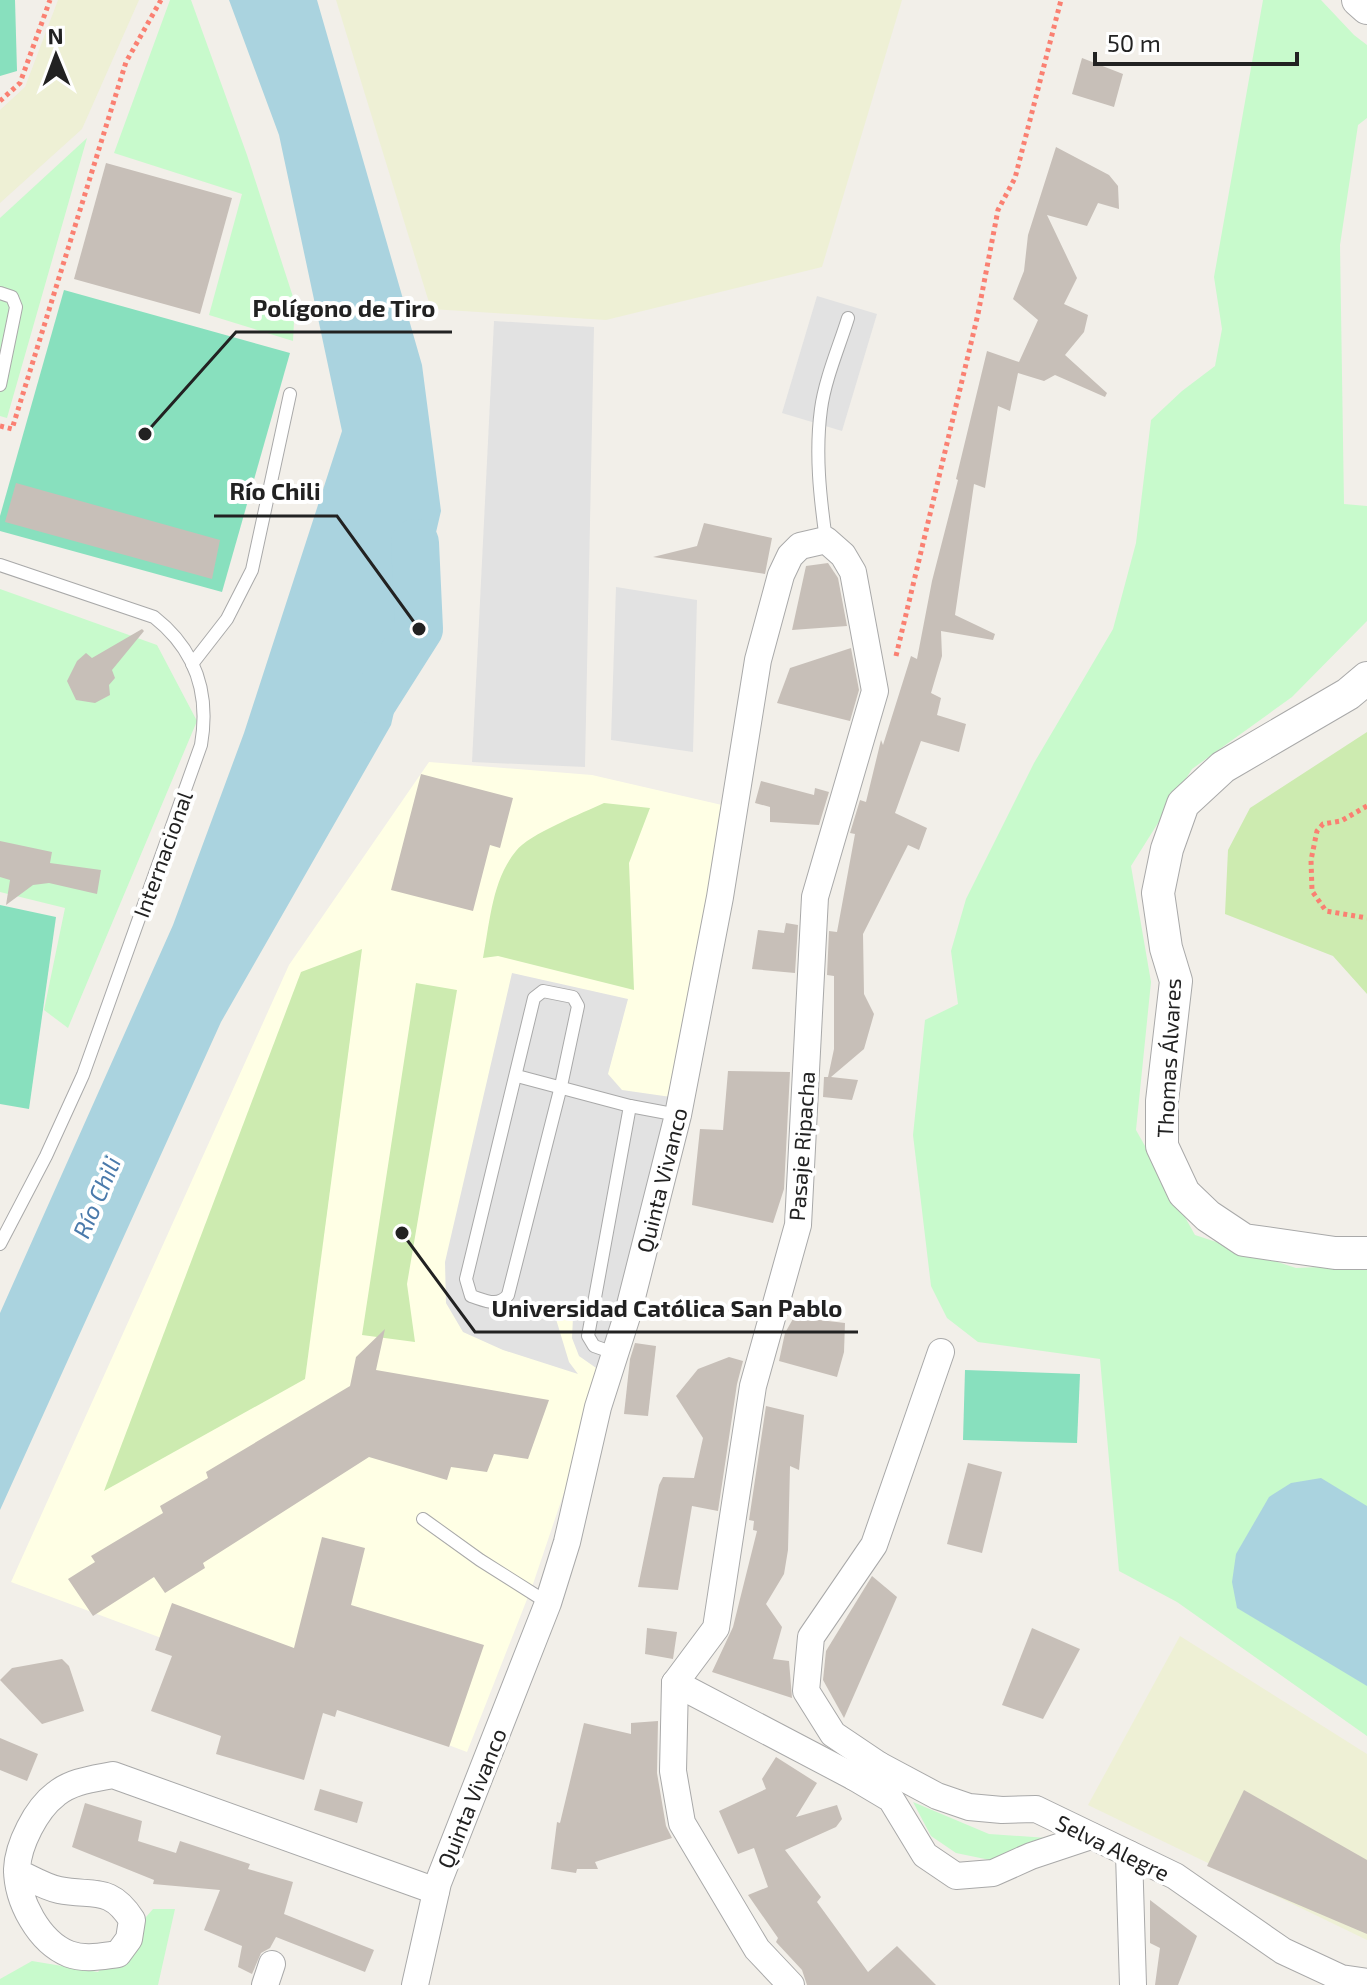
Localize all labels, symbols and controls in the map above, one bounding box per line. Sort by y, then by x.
north arrow [16,16,96,96]
scale bar [1095,16,1297,66]
text: N [47,22,64,48]
text: 50 m [1107,28,1161,57]
callout: Polígono de Tiro [236,284,452,332]
text: Polígono de Tiro [253,293,435,322]
callout: Río Chili [214,468,337,516]
text: Río Chili [229,476,321,505]
street label: Internacional [127,787,197,921]
street label: Thomas Álvares [1151,977,1185,1139]
street label: Pasaje Ripacha [783,1070,820,1222]
street label: Quinta Vivanco [630,1105,693,1256]
water label: Río Chili [66,1152,126,1242]
callout: Universidad Católica San Pablo [475,1284,858,1332]
text: Universidad Católica San Pablo [492,1293,842,1322]
street label: Quinta Vivanco [431,1724,512,1872]
street label: Selva Alegre [1052,1808,1174,1886]

